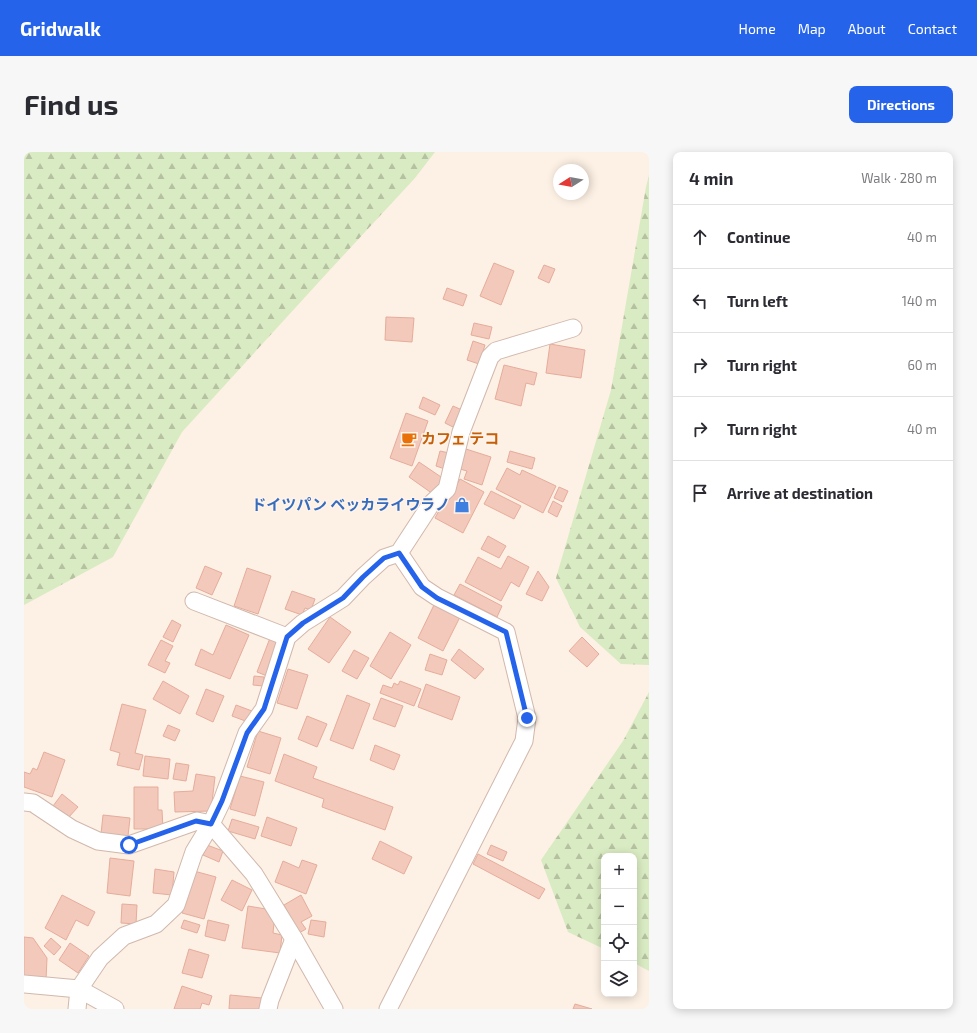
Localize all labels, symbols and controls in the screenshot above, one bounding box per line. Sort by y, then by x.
text: Gridwalk [20,17,101,40]
text: Home [739,20,776,37]
text: Map [798,20,826,37]
text: About [848,20,886,37]
text: Contact [908,20,957,37]
button: Directions [849,86,953,123]
text: Find us [24,87,118,121]
north arrow [553,164,589,200]
text: 4 min [689,168,733,188]
text: Walk · 280 m [861,170,937,186]
icon: ahead [689,226,711,248]
text: Continue [727,228,790,246]
text: 40 m [907,229,937,245]
icon: left [689,290,711,312]
text: Turn left [727,292,788,310]
text: 140 m [902,293,937,309]
icon: right [689,354,711,376]
text: Turn right [727,356,797,374]
text: 60 m [907,357,937,373]
icon: right [689,418,711,440]
text: Turn right [727,420,797,438]
text: 40 m [907,421,937,437]
place label: カフェ テコ [421,429,499,447]
cafe icon: カフェ テコ [400,430,418,448]
icon: arrive [689,482,711,504]
text: Arrive at destination [727,484,873,502]
place label: ドイツパン ベッカライウラノ [251,495,450,513]
shop icon: ドイツパン ベッカライウラノ [453,496,471,514]
route end [518,709,536,727]
route start [120,836,138,854]
map controls [601,853,637,997]
button: + [601,853,637,889]
button: − [601,889,637,925]
button: locate [601,925,637,961]
button: layers [601,961,637,997]

